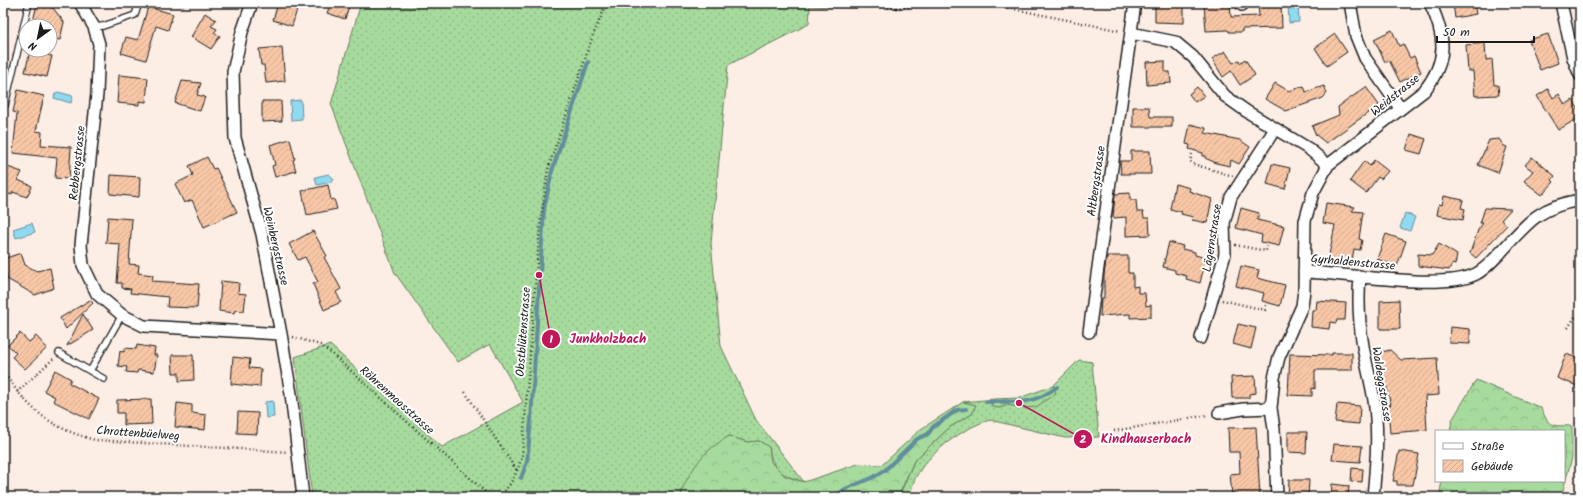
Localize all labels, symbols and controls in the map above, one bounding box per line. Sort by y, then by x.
north arrow [18,18,58,58]
scale bar [1437,18,1534,44]
text: 50 m [1443,23,1470,42]
text: N [25,36,41,55]
street label: Weidstrasse [1367,69,1425,121]
street label: Rebbergstrasse [64,124,91,201]
street label: Altbergstrasse [1082,144,1111,218]
street label: Lägernstrasse [1198,202,1227,273]
street label: Weinbergstrasse [257,205,294,288]
street label: Gyrhaldenstrasse [1310,249,1397,276]
street label: Obstblütenstrasse [511,286,536,378]
callout: Junkholzbach [541,326,654,351]
text: Junkholzbach [570,329,646,350]
text: 1 [549,330,553,349]
street label: Waldeggstrasse [1366,345,1397,424]
street label: Röhrenmoosstrasse [355,361,439,440]
street label: Chrottenbüelweg [96,421,181,446]
callout: Kindhauserbach [1073,426,1199,451]
text: Kindhauserbach [1101,429,1191,450]
text: 2 [1080,430,1087,449]
legend [1435,430,1565,482]
text: Straße [1471,437,1505,456]
text: Gebäude [1471,457,1513,476]

